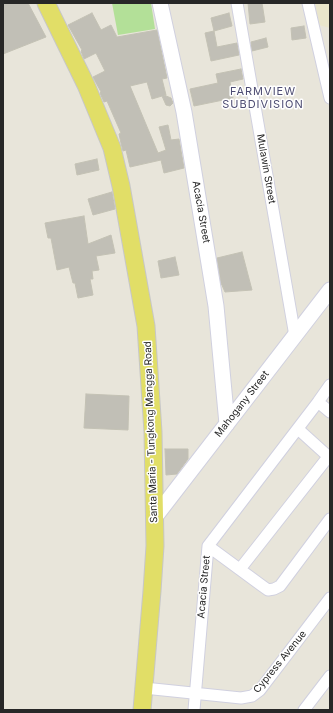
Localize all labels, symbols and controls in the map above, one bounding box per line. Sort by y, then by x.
district label: FARMVIEW SUBDIVISION [222,85,304,111]
street label: Mulawin Street [254,133,278,205]
street label: Acacia Street [190,180,212,244]
street label: Santa Maria - Tungkong Mangga Road [142,341,160,523]
street label: Mahogany Street [212,369,272,439]
street label: Acacia Street [195,555,213,619]
street label: Cypress Avenue [251,628,309,696]

